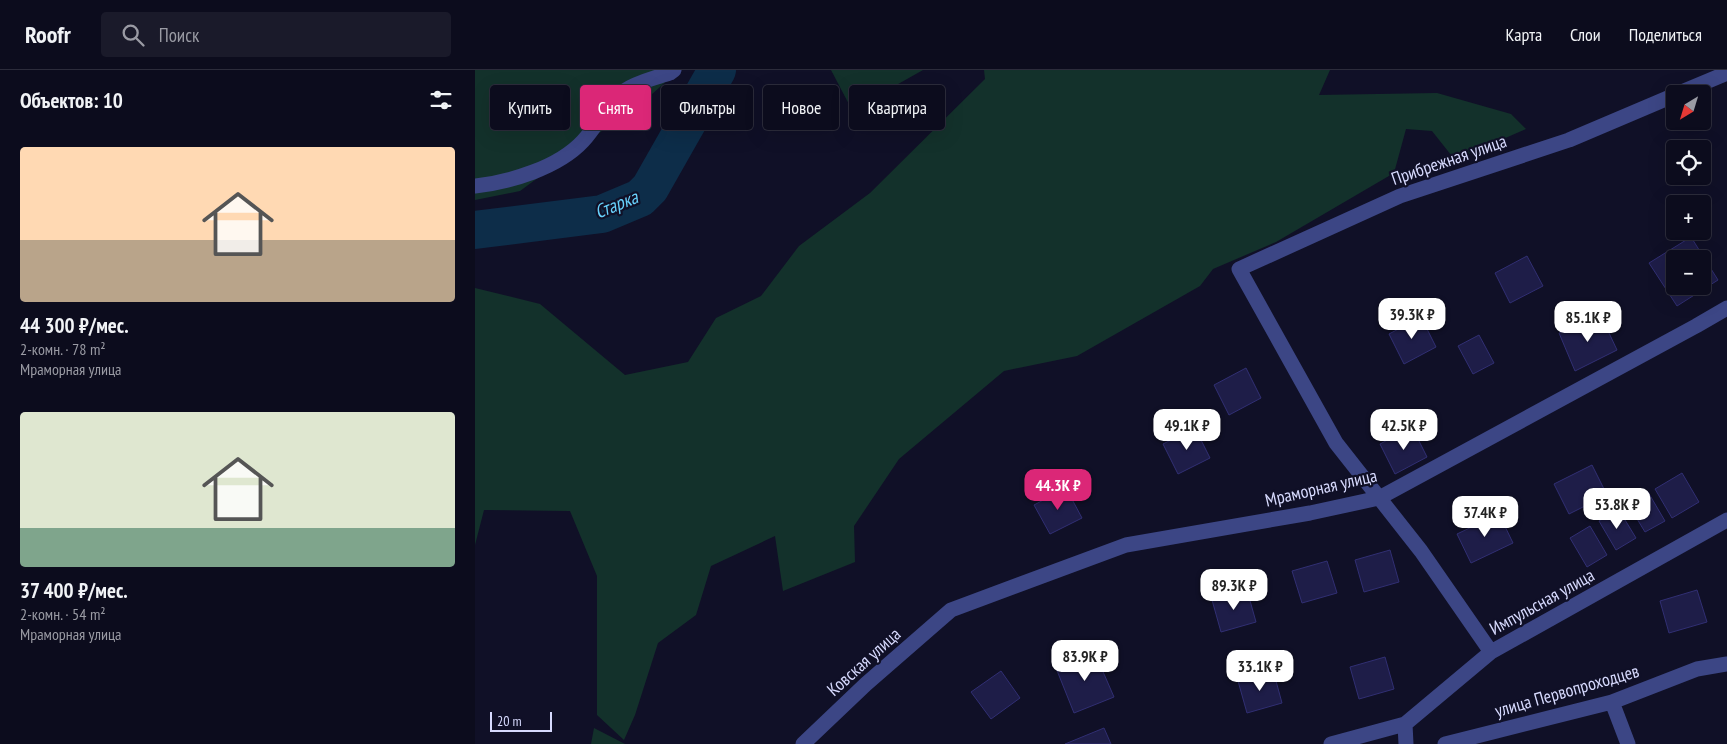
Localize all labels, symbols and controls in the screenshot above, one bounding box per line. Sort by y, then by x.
search box [101,12,451,57]
text: Roofr [25,19,71,50]
icon: search [119,21,147,49]
text: Поиск [159,23,199,47]
text: Карта [1505,23,1542,46]
text: Слои [1570,23,1601,46]
text: Поделиться [1629,23,1702,46]
chip: Купить [490,85,570,130]
chip: Снять [580,85,651,130]
chip: Фильтры [661,85,753,130]
chip: Новое [763,85,839,130]
chip: Квартира [849,85,945,130]
north arrow [1666,85,1711,130]
map controls [1666,85,1711,295]
icon: filters [427,86,455,114]
text: Объектов: 10 [20,87,123,114]
street label: Прибрежная улица [1388,129,1510,190]
button: locate [1666,140,1711,185]
icon: home [193,179,283,269]
water label: Старка [591,184,642,223]
button: + [1666,195,1711,240]
button: − [1666,250,1711,295]
pin: 39.3K ₽ [1366,298,1458,340]
pin: 85.1K ₽ [1542,300,1634,343]
text: 39.3K ₽ [1389,304,1435,324]
text: 85.1K ₽ [1565,307,1611,327]
text: 44 300 ₽/мес. [20,312,129,339]
text: 2-комн. · 78 m² [20,339,106,359]
text: Мраморная улица [20,359,121,379]
pin: 49.1K ₽ [1141,408,1233,451]
pin: 42.5K ₽ [1358,408,1450,451]
text: 49.1K ₽ [1164,415,1210,435]
text: 42.5K ₽ [1381,415,1427,435]
icon: home [193,444,283,534]
street label: Мраморная улица [1263,463,1379,512]
pin: 44.3K ₽ [1012,468,1104,511]
text: 44.3K ₽ [1035,475,1081,495]
pin: 53.8K ₽ [1571,488,1663,530]
text: 53.8K ₽ [1594,494,1640,514]
pin: 37.4K ₽ [1439,496,1531,538]
text: 37.4K ₽ [1463,502,1507,522]
street label: Импульсная улица [1485,563,1598,640]
pin: 89.3K ₽ [1188,568,1280,611]
text: 89.3K ₽ [1211,575,1257,595]
text: 37 400 ₽/мес. [20,577,128,604]
text: 2-комн. · 54 m² [20,604,106,624]
street label: Ковская улица [822,623,905,701]
text: Мраморная улица [20,624,121,644]
pin: 83.9K ₽ [1039,640,1131,682]
text: 83.9K ₽ [1062,646,1108,666]
pin: 33.1K ₽ [1214,650,1306,692]
text: 33.1K ₽ [1237,656,1283,676]
street label: улица Первопроходцев [1492,659,1642,722]
scale bar [490,709,553,732]
text: 20 m [497,712,522,730]

